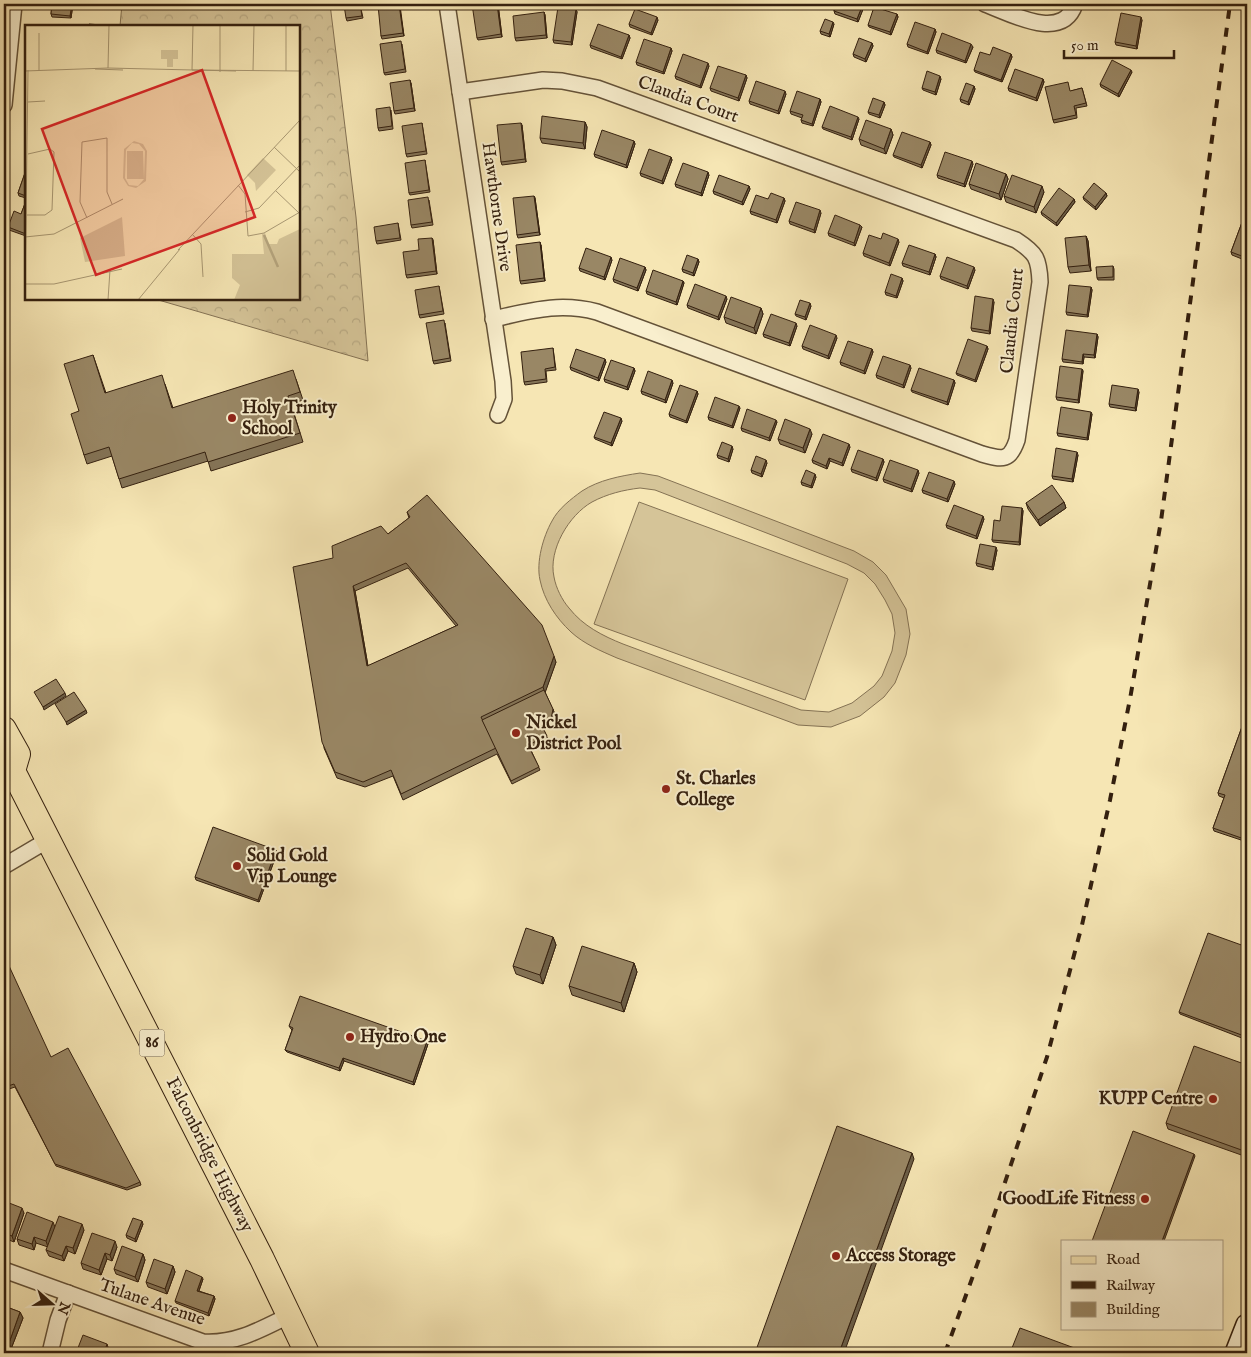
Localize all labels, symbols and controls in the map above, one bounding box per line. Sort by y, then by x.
inset map [25,25,300,300]
scale bar [1064,28,1174,60]
text: 50 m [1071,36,1099,55]
street label: Claudia Court [634,71,742,129]
street label: Hawthorne Drive [476,141,516,273]
street label: Claudia Court [996,267,1030,375]
place label: Holy Trinity School [242,397,338,441]
marker: Holy Trinity School [226,412,238,424]
place label: Nickel District Pool [525,712,622,756]
marker: Nickel District Pool [510,727,522,739]
place label: St. Charles College [676,768,756,812]
marker: St. Charles College [660,783,672,795]
place label: Solid Gold Vip Lounge [246,845,338,889]
marker: Solid Gold Vip Lounge [231,860,243,872]
place label: Hydro One [360,1026,447,1049]
road number: 86 [140,1030,164,1056]
marker: Hydro One [344,1031,356,1043]
street label: Falconbridge Highway [160,1074,258,1236]
place label: KUPP Centre [1099,1088,1204,1111]
marker: KUPP Centre [1207,1093,1219,1105]
place label: GoodLife Fitness [1003,1188,1136,1211]
marker: GoodLife Fitness [1139,1193,1151,1205]
legend [1061,1240,1224,1330]
place label: Access Storage [845,1245,957,1268]
marker: Access Storage [830,1250,842,1262]
text: Road [1106,1250,1141,1269]
street label: Tulane Avenue [96,1274,208,1332]
text: Railway [1106,1276,1156,1295]
north arrow [28,1280,78,1330]
text: N [53,1298,74,1317]
text: Building [1106,1300,1161,1319]

